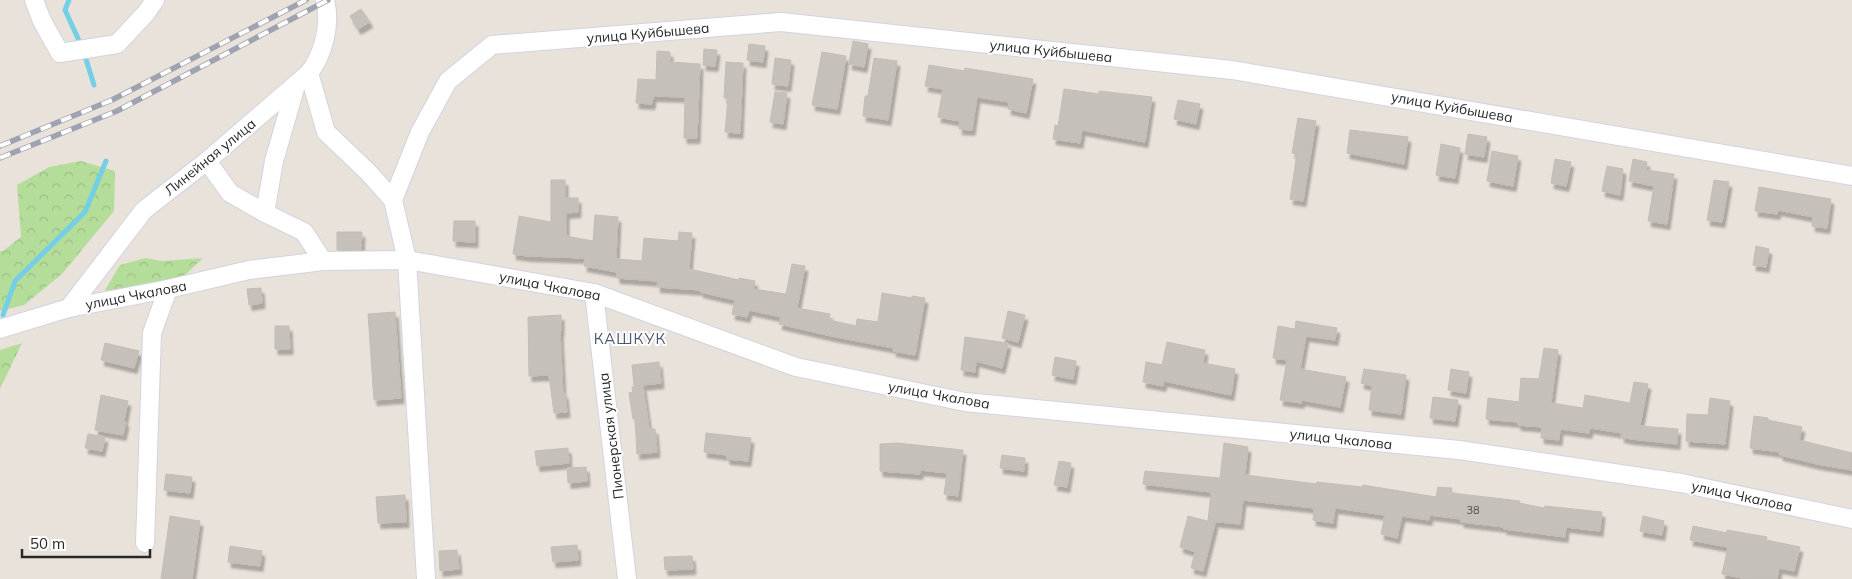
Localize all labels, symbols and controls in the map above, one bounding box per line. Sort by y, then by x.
street label: улица Куйбышева [586,19,710,47]
street label: улица Куйбышева [989,36,1113,66]
street label: улица Куйбышева [1390,87,1514,127]
street label: Линейная улица [161,115,259,199]
street label: улица Чкалова [498,267,602,305]
street label: улица Чкалова [84,276,188,314]
district label: КАШКУК [594,329,666,348]
street label: Пионерская улица [594,372,628,500]
street label: улица Чкалова [887,377,991,413]
street label: улица Чкалова [1289,425,1393,453]
street label: улица Чкалова [1690,476,1794,516]
house number: 38 [1466,503,1480,517]
scale bar [22,526,150,558]
text: 50 m [30,534,65,553]

